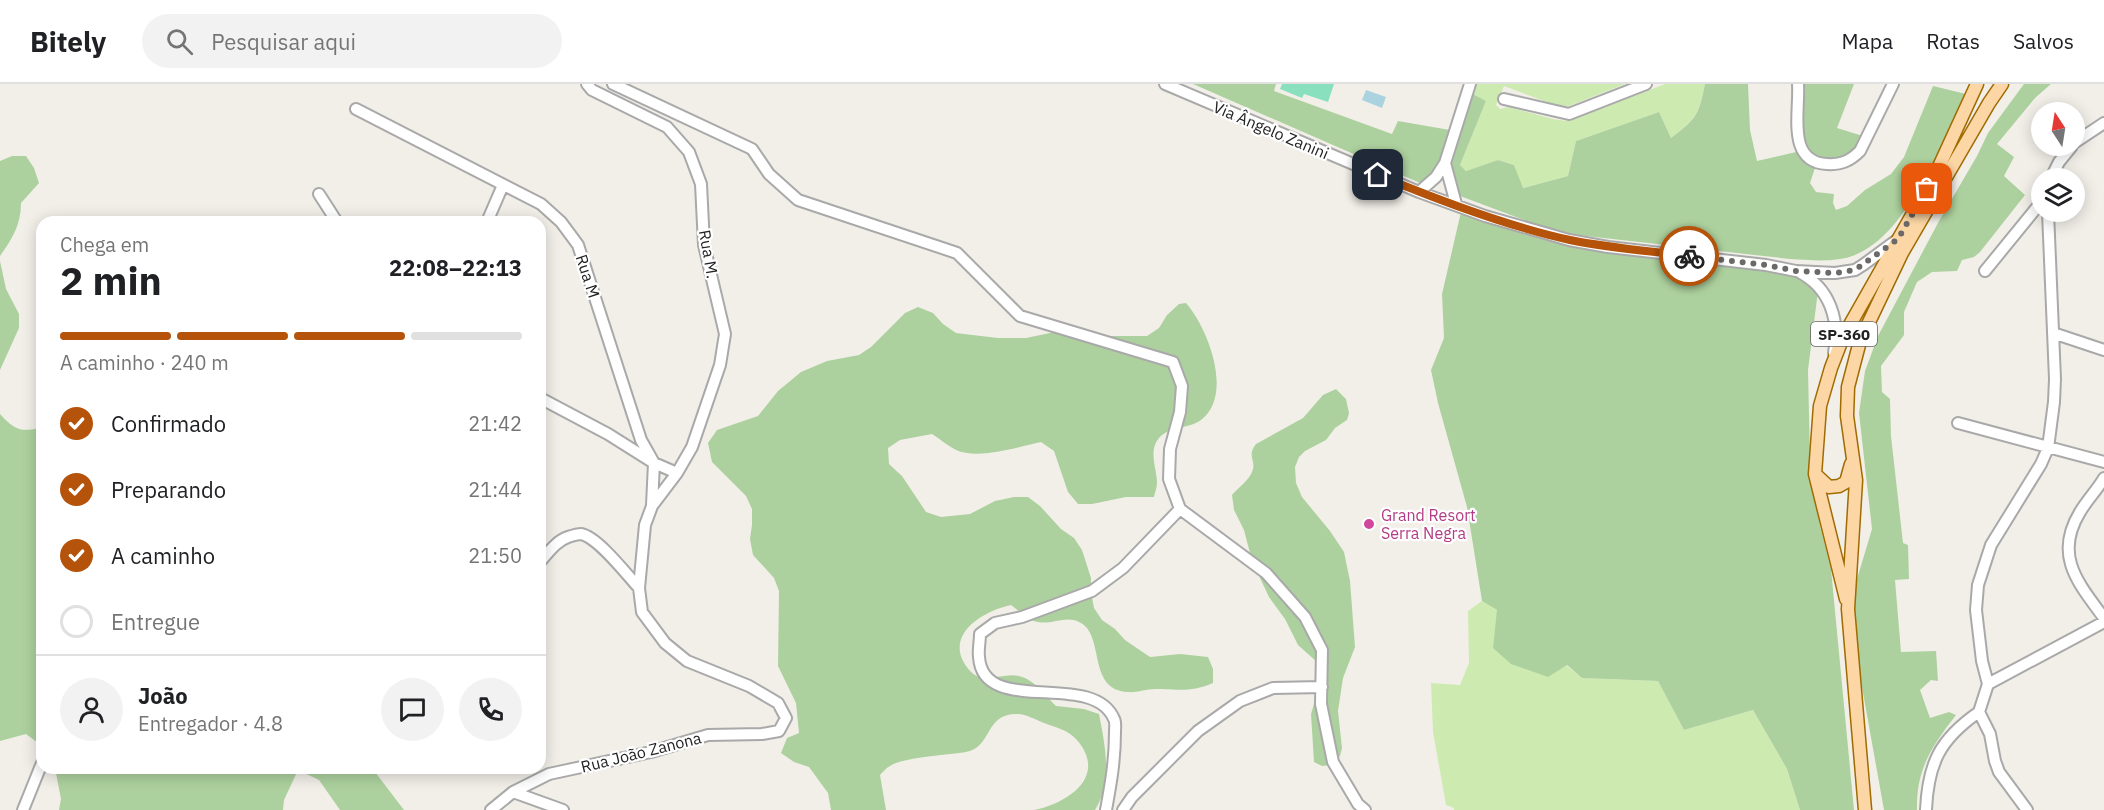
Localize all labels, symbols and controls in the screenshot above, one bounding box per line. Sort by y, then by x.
search box [142,14,562,68]
text: Bitely [30,23,106,60]
icon: search [163,25,196,58]
text: Pesquisar aqui [211,27,356,56]
text: Mapa [1842,27,1893,55]
text: Rotas [1926,27,1980,55]
text: Salvos [2013,27,2074,55]
street label: Via Ângelo Zanini [1210,97,1332,163]
north arrow [2031,102,2085,156]
map controls [2031,102,2085,222]
pin [1352,149,1403,200]
icon: home [1361,158,1394,191]
pin [1901,163,1952,214]
button: layers [2031,168,2085,222]
icon: bag [1910,172,1943,205]
courier [1659,226,1719,286]
street label: Rua M. [695,228,723,280]
text: Chega em [60,231,149,258]
icon: bike [1673,240,1706,273]
street label: Rua M [572,252,604,300]
text: 22:08–22:13 [389,253,522,282]
text: 2 min [60,255,162,306]
road number: SP-360 [1811,322,1877,346]
text: A caminho · 240 m [60,349,229,376]
icon: check [60,407,93,440]
text: Confirmado [111,409,226,438]
text: 21:42 [468,410,522,437]
icon: check [60,473,93,506]
text: Preparando [111,475,226,504]
text: 21:44 [468,476,522,503]
place label: Grand Resort Serra Negra [1381,505,1476,543]
marker: Grand Resort Serra Negra [1362,517,1376,531]
icon: check [60,539,93,572]
text: A caminho [111,541,215,570]
text: 21:50 [468,542,522,569]
text: Entregue [111,607,200,636]
button: person [60,678,123,741]
button: chat [381,678,444,741]
button: phone [459,678,522,741]
text: João [138,681,188,710]
text: Entregador · 4.8 [138,710,283,737]
street label: Rua João Zanona [579,727,704,777]

